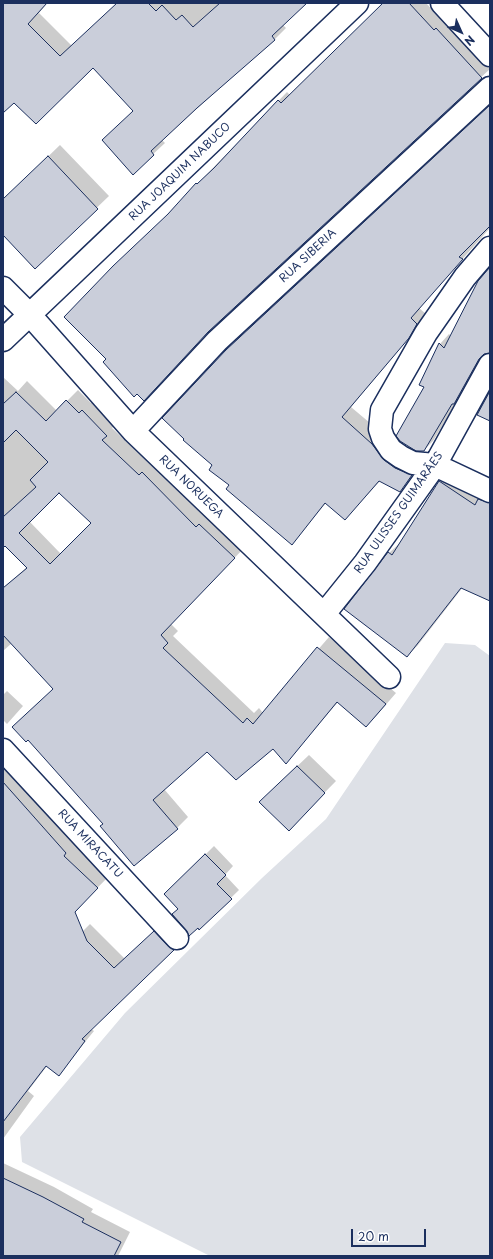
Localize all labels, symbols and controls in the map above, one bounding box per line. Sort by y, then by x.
north arrow [441,12,481,52]
text: N [461,32,479,50]
street label: RUA JOAQUIM NABUCO [127,120,233,224]
street label: RUA SIBERIA [277,226,339,286]
street label: RUA ULISSES GUIMARÃES [352,450,446,576]
street label: RUA NORUEGA [156,453,226,521]
street label: RUA MIRACATU [55,807,125,881]
scale bar [353,1221,428,1247]
text: 20 m [358,1227,389,1245]

